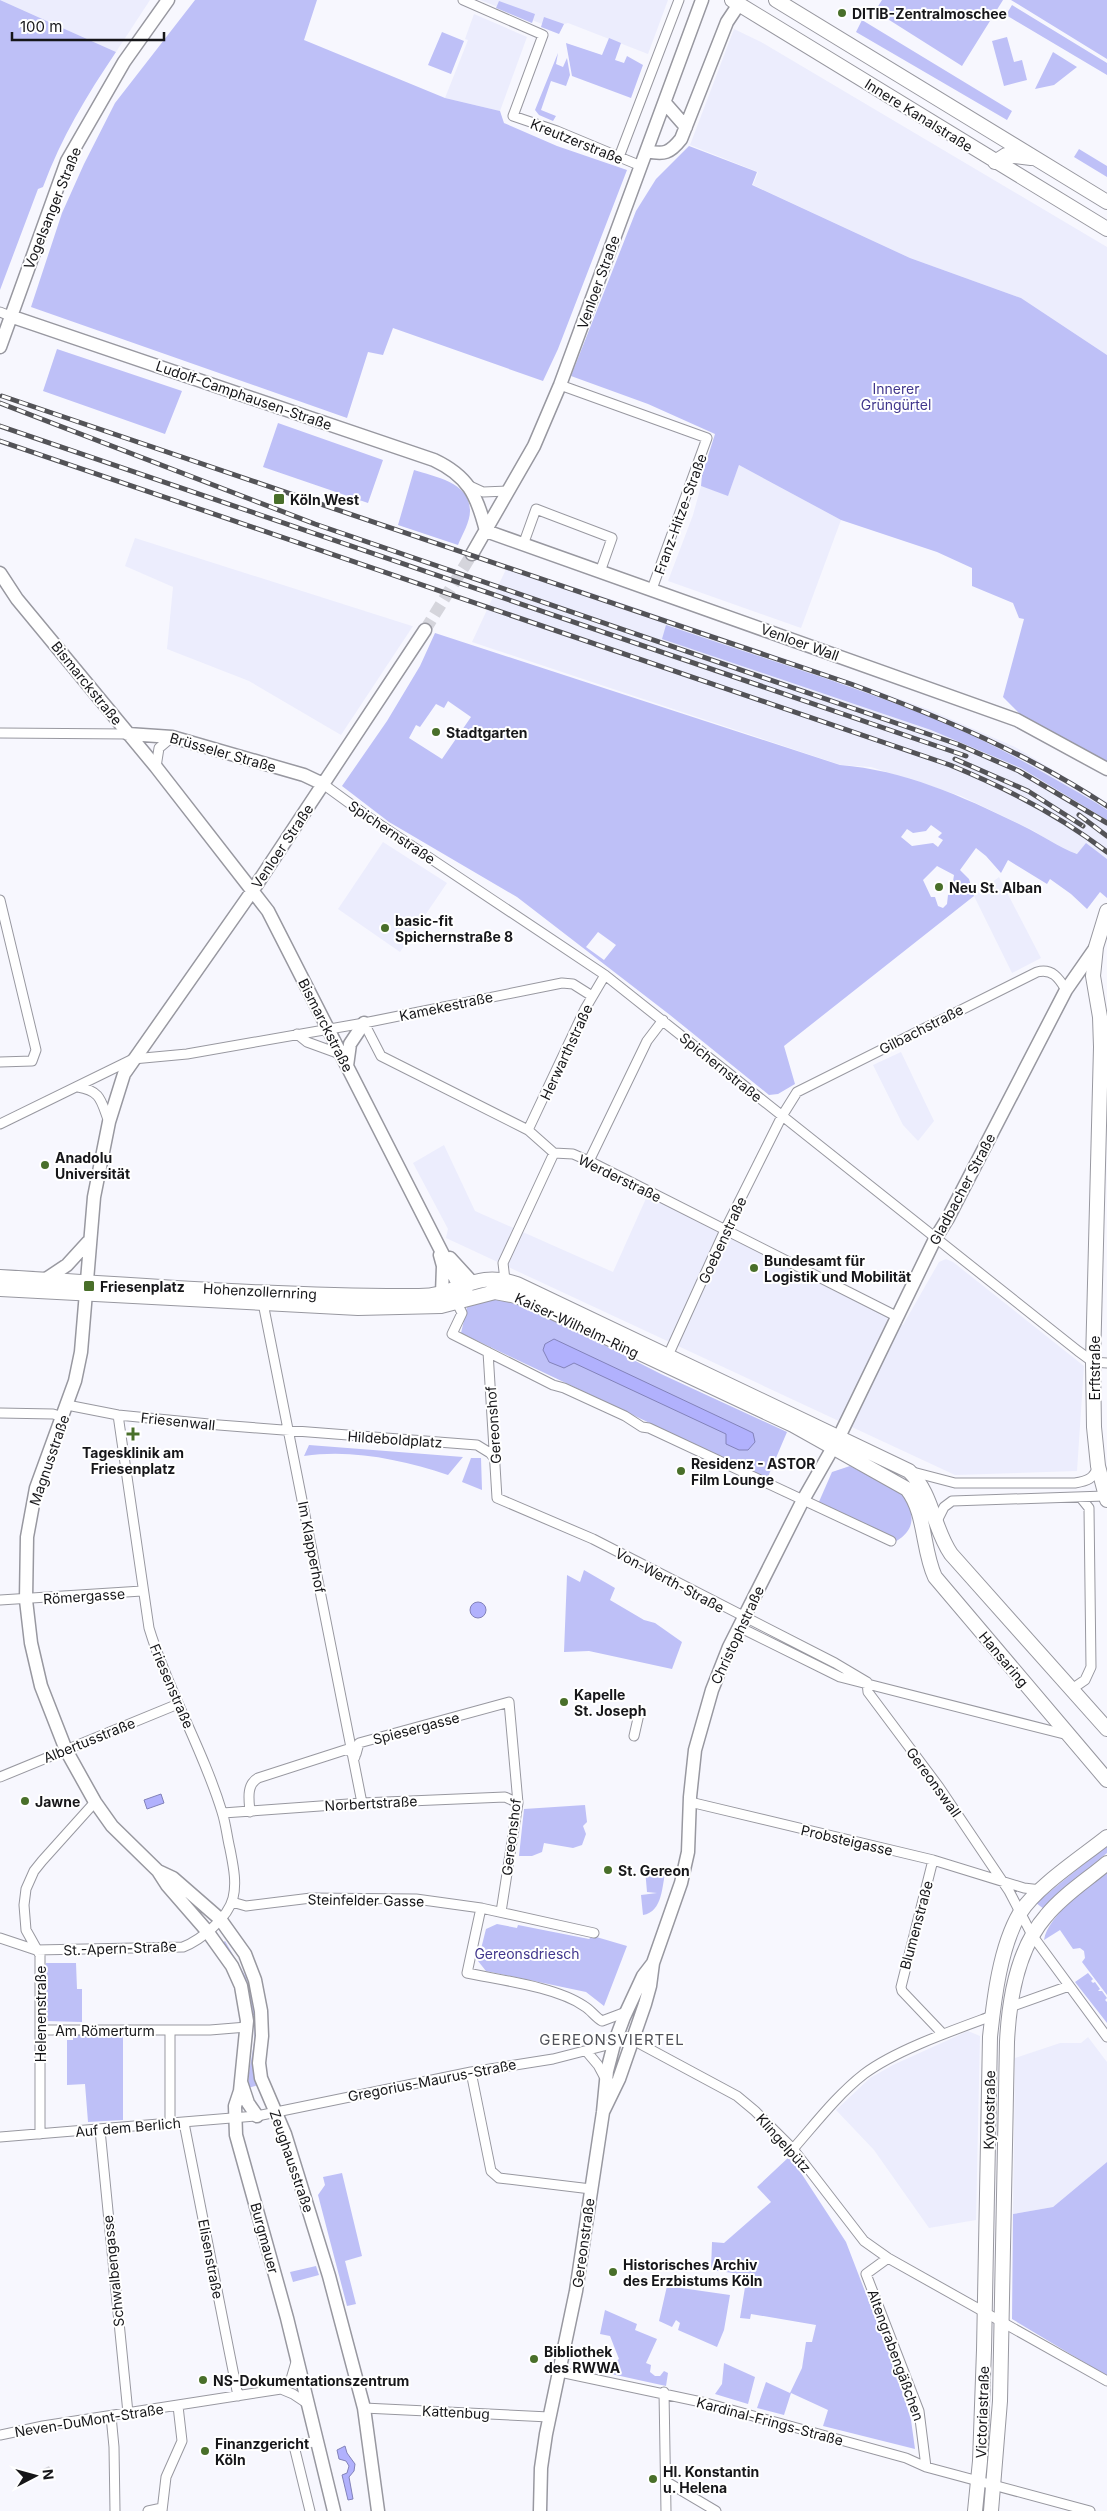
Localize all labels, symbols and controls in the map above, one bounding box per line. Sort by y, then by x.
place label: DITIB-Zentralmoschee [852,5,1007,22]
marker: DITIB-Zentralmoschee [836,7,848,19]
scale bar [12,10,165,42]
text: 100 m [20,17,62,36]
street label: Innere Kanalstraße [862,75,976,155]
street label: Kreutzerstraße [528,115,626,167]
street label: Vogelsanger Straße [20,144,84,272]
street label: Venloer Straße [573,233,623,331]
street label: Ludolf-Camphausen-Straße [154,357,334,433]
park label: Innerer Grüngürtel [861,380,931,413]
street label: Franz-Hitze-Straße [650,451,710,577]
place label: Köln West [290,491,359,508]
marker: Köln West [272,492,286,506]
street label: Venloer Wall [758,620,842,664]
street label: Bismarckstraße [48,638,126,728]
place label: Stadtgarten [446,724,528,741]
marker: Stadtgarten [430,726,442,738]
street label: Brüsseler Straße [168,729,278,775]
street label: Spichernstraße [345,797,439,867]
street label: Venloer Straße [248,801,316,891]
place label: Neu St. Alban [949,879,1042,896]
marker: Neu St. Alban [933,881,945,893]
place label: basic-fit Spichernstraße 8 [395,912,513,945]
marker: basic-fit Spichernstraße 8 [379,922,391,934]
street label: Bismarckstraße [295,975,357,1075]
street label: Kamekestraße [398,988,494,1024]
street label: Herwarthstraße [536,1001,596,1103]
street label: Gilbachstraße [876,1001,966,1057]
street label: Spichernstraße [676,1029,766,1105]
street label: Gladbacher Straße [925,1130,999,1248]
place label: Anadolu Universität [55,1149,130,1182]
street label: Werderstraße [576,1151,664,1205]
marker: Anadolu Universität [39,1159,51,1171]
street label: Goebenstraße [694,1194,750,1286]
place label: Bundesamt für Logistik und Mobilität [764,1252,911,1285]
marker: Bundesamt für Logistik und Mobilität [748,1262,760,1274]
place label: Friesenplatz [100,1278,185,1295]
marker: Friesenplatz [82,1279,96,1293]
street label: Hohenzollernring [203,1280,317,1302]
street label: Kaiser-Wilhelm-Ring [512,1289,642,1361]
street label: Erftstraße [1086,1336,1103,1400]
street label: Gereonshof [482,1386,504,1464]
street label: Friesenwall [140,1409,216,1433]
street label: Magnusstraße [26,1412,72,1508]
marker: Tagesklinik am Friesenplatz [126,1427,140,1441]
street label: Hildeboldplatz [347,1427,443,1451]
place label: Tagesklinik am Friesenplatz [82,1444,184,1477]
place label: Residenz - ASTOR Film Lounge [691,1455,815,1488]
marker: Residenz - ASTOR Film Lounge [675,1465,687,1477]
street label: Im Klapperhof [295,1500,329,1594]
street label: Von-Werth-Straße [613,1544,727,1616]
street label: Christophstraße [707,1583,767,1687]
street label: Römergasse [42,1585,126,1607]
street label: Hansaring [976,1628,1032,1690]
street label: Friesenstraße [146,1641,198,1731]
place label: Kapelle St. Joseph [574,1686,646,1719]
marker: Kapelle St. Joseph [558,1696,570,1708]
street label: Spiesergasse [371,1708,461,1748]
street label: Albertusstraße [41,1714,137,1766]
street label: Gereonswall [903,1744,965,1820]
street label: Norbertstraße [324,1792,418,1814]
place label: Jawne [35,1793,80,1810]
marker: Jawne [19,1795,31,1807]
street label: Gereonshof [498,1797,524,1877]
street label: Probsteigasse [799,1821,895,1859]
place label: St. Gereon [618,1862,690,1879]
marker: St. Gereon [602,1864,614,1876]
street label: Blumenstraße [896,1879,936,1971]
street label: Steinfelder Gasse [307,1890,425,1910]
street label: St.-Apern-Straße [63,1938,177,1958]
park label: Gereonsdriesch [474,1945,580,1962]
street label: Helenenstraße [32,1966,49,2062]
street label: Am Römerturm [55,2022,155,2039]
district label: GEREONSVIERTEL [539,2030,685,2049]
street label: Gregorius-Maurus-Straße [346,2055,518,2105]
street label: Kyotostraße [980,2070,998,2150]
street label: Zeughausstraße [266,2107,318,2215]
street label: Klingelpütz [753,2110,815,2176]
street label: Auf dem Berlich [75,2114,181,2140]
street label: Gereonstraße [568,2197,598,2289]
street label: Burgmauer [247,2201,283,2275]
street label: Schwalbengasse [99,2214,127,2328]
street label: Elisenstraße [195,2218,227,2300]
place label: Historisches Archiv des Erzbistums Köln [623,2256,762,2289]
marker: Historisches Archiv des Erzbistums Köln [607,2266,619,2278]
street label: Altengrabengäßchen [864,2287,928,2423]
place label: Bibliothek des RWWA [544,2343,621,2376]
marker: Bibliothek des RWWA [528,2353,540,2365]
street label: Victoriastraße [972,2365,992,2459]
place label: NS-Dokumentationszentrum [213,2372,409,2389]
marker: NS-Dokumentationszentrum [197,2374,209,2386]
street label: Kardinal-Frings-Straße [695,2393,845,2449]
street label: Neven-DuMont-Straße [13,2400,165,2440]
street label: Kattenbug [422,2402,490,2422]
place label: Finanzgericht Köln [215,2435,309,2468]
marker: Finanzgericht Köln [199,2445,211,2457]
north arrow [10,2451,60,2501]
place label: Hl. Konstantin u. Helena [663,2463,759,2496]
text: N [39,2468,57,2481]
marker: Hl. Konstantin u. Helena [647,2473,659,2485]

